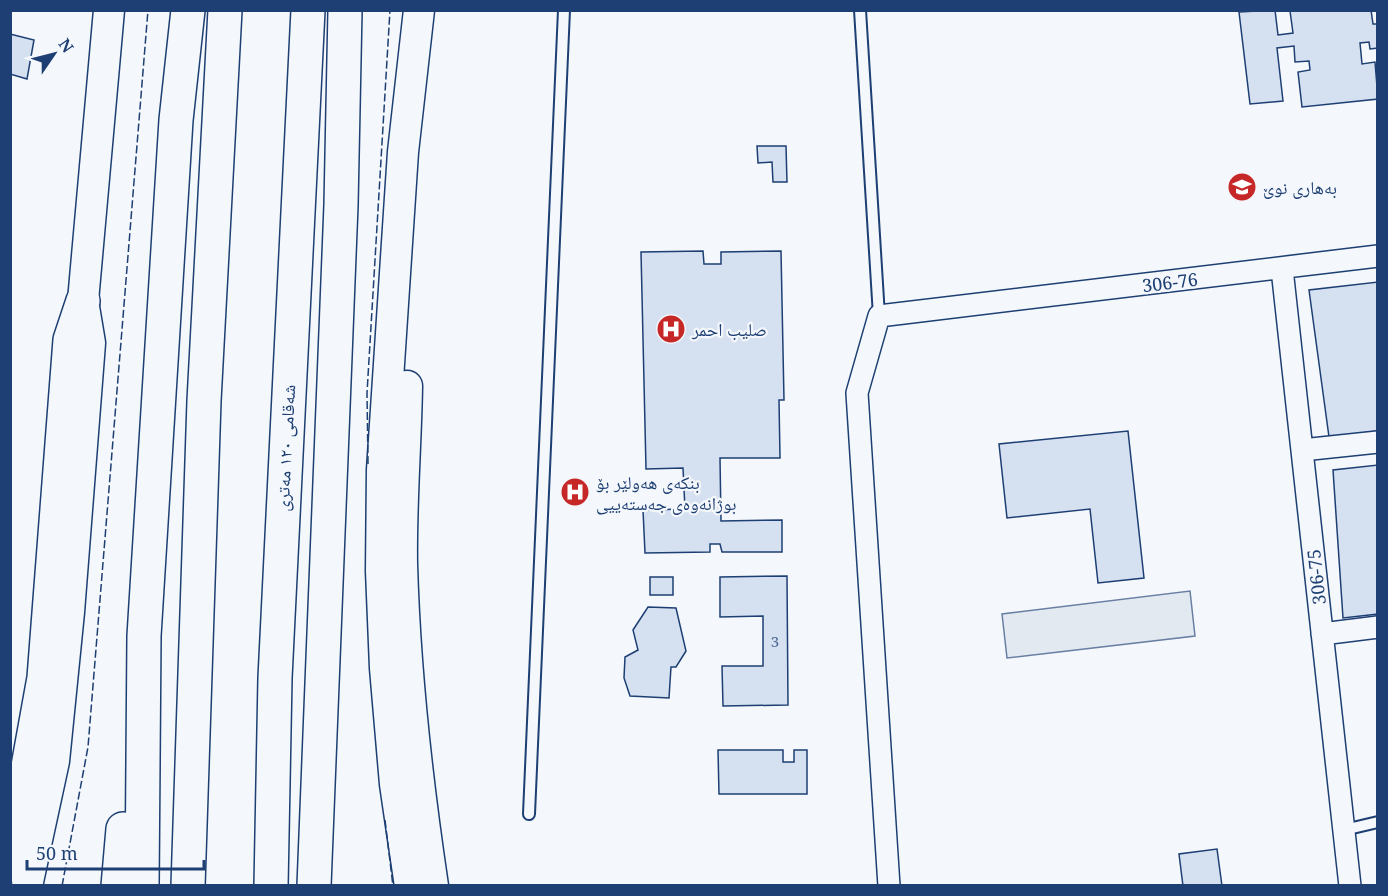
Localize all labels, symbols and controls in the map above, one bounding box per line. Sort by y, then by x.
north arrow [24,24,84,84]
text: N [54,34,79,57]
school or university icon: بەهاری نوێ [1226,171,1258,203]
place label: بەهاری نوێ [1263,175,1337,199]
street label: 306-76 [1141,267,1199,297]
hospital icon: صلیب احمر [655,313,687,345]
place label: صلیب احمر [691,317,767,341]
street label: شەقامی ١٢٠ مەتری [270,384,300,512]
place label: بنکەی هەولێر بۆ بوژانەوەی جەستەییی [596,470,736,515]
hospital icon: بنکەی هەولێر بۆ بوژانەوەی جەستەییی [559,476,591,508]
street label: 306-75 [1301,548,1331,606]
house number: 3 [771,631,779,651]
scale bar [27,833,204,871]
text: 50 m [36,841,78,865]

